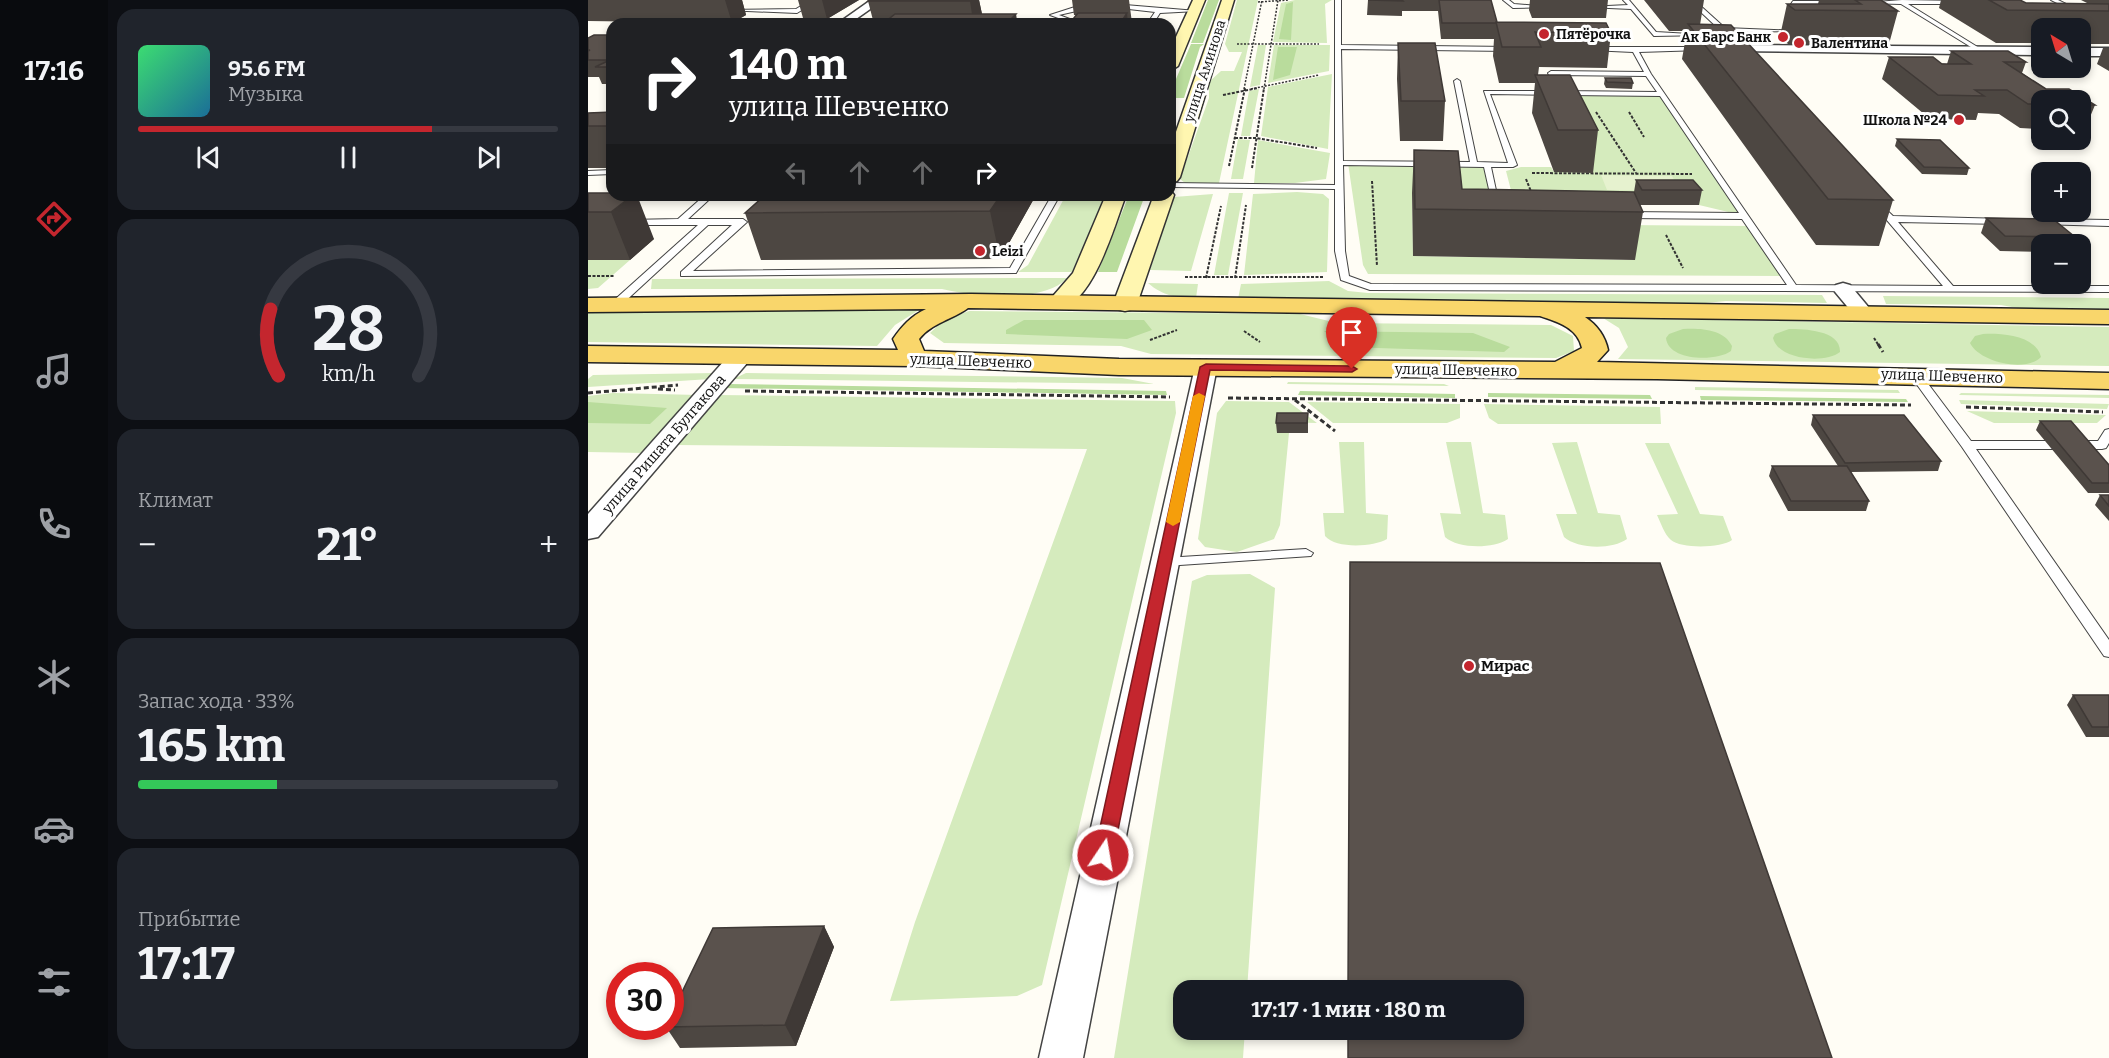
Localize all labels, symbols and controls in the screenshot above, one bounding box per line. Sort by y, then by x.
street label: улица Аминова [1180,17,1230,125]
north arrow [2031,18,2091,78]
map controls [2031,18,2091,294]
place label: Пятёрочка [1556,26,1631,43]
marker: Пятёрочка [1537,27,1551,41]
place label: Ак Барс Банк [1681,29,1771,46]
marker: Ак Барс Банк [1776,30,1790,44]
place label: Валентина [1811,35,1888,52]
marker: Валентина [1792,36,1806,50]
text: 140 m [729,40,847,90]
icon: right [630,42,708,120]
text: 17:16 [24,55,84,87]
text: 95.6 FM [228,55,305,82]
text: Музыка [228,82,303,106]
button: search [2031,90,2091,150]
text: улица Шевченко [729,91,949,123]
place label: Школа №24 [1863,112,1947,129]
marker: Школа №24 [1952,113,1966,127]
icon: previous [192,141,225,174]
icon: pause [332,141,365,174]
icon: next [472,141,505,174]
icon: left [780,156,813,189]
icon: ahead [843,156,876,189]
icon: ahead [906,156,939,189]
icon: right [969,156,1002,189]
button: + [2031,162,2091,222]
icon: directions [33,198,75,240]
button: − [2031,234,2091,294]
place label: Leizi [992,243,1024,260]
marker: Leizi [973,244,987,258]
text: 28 [312,292,384,367]
pin [1326,307,1377,369]
icon: arrive [1335,316,1368,349]
icon: music [33,350,75,392]
street label: улица Шевченко [909,350,1032,372]
street label: улица Шевченко [1394,360,1517,380]
text: km/h [321,362,375,388]
street label: улица Шевченко [1880,365,2003,387]
street label: улица Ришата Булгакова [598,371,729,518]
text: Климат [138,488,213,512]
icon: phone [33,503,75,545]
text: 21° [316,518,379,572]
text: − [138,525,156,565]
text: + [539,525,558,565]
icon: climate [33,656,75,698]
place label: Мирас [1481,657,1530,675]
marker: Мирас [1462,659,1476,673]
text: Запас хода · 33% [138,689,295,713]
text: 165 km [138,719,285,773]
icon: car [33,808,75,850]
position arrow [1071,823,1135,887]
text: Прибытие [138,907,240,931]
text: 17:17 [138,937,235,991]
icon: filters [33,961,75,1003]
speed limit sign: 30 [606,962,684,1040]
text: 17:17 · 1 мин · 180 m [1251,996,1446,1023]

